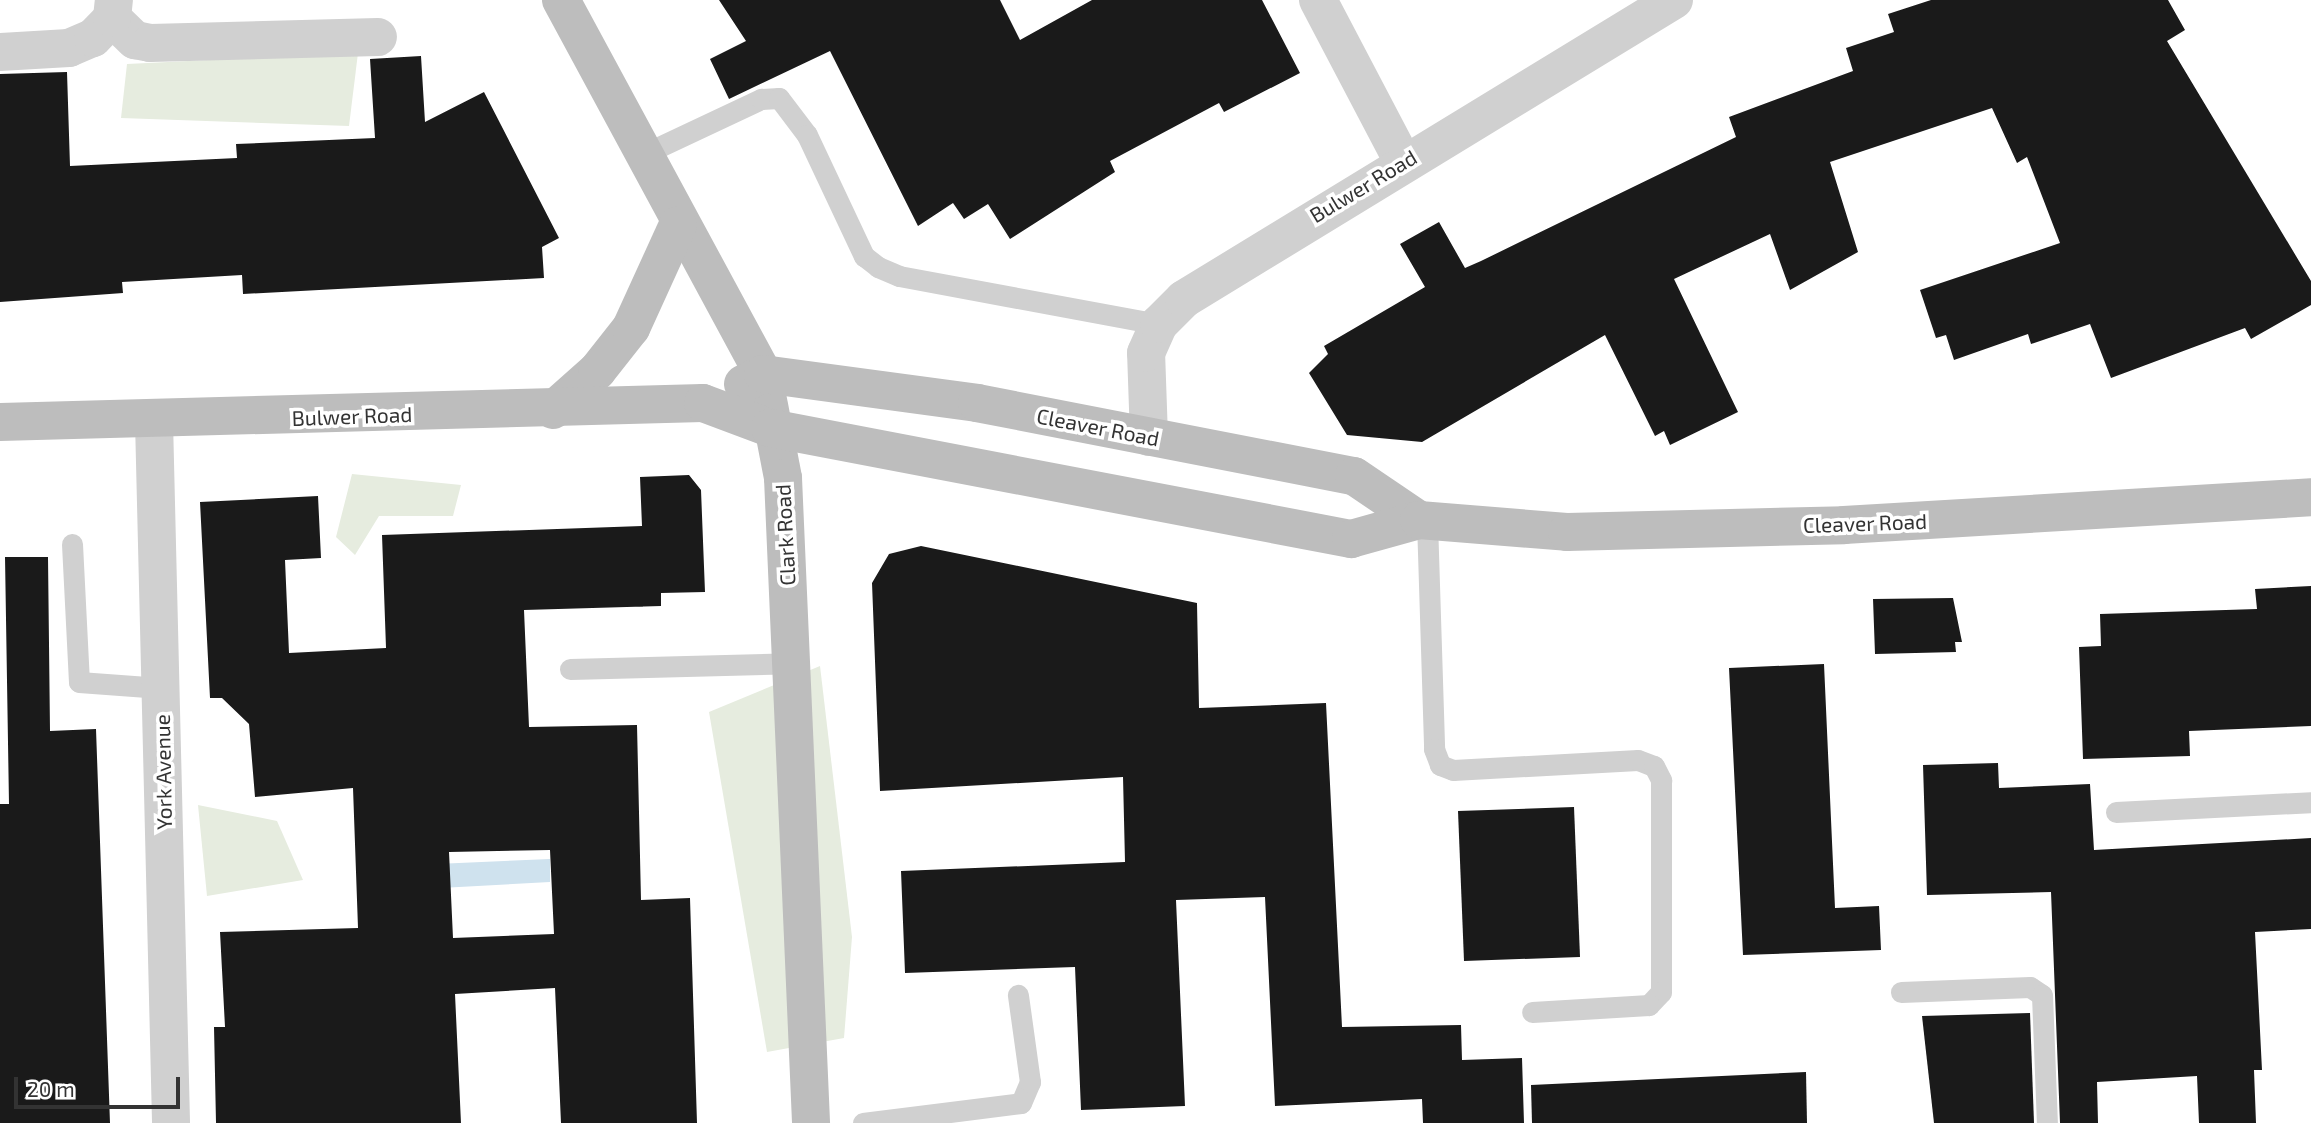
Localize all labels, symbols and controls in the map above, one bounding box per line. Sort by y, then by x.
street label: Bulwer Road [1305,144,1421,228]
street label: Bulwer Road [291,401,413,431]
street label: Cleaver Road [1034,403,1162,451]
street label: Clark Road [770,483,800,587]
street label: Cleaver Road [1802,508,1928,538]
street label: York Avenue [149,713,177,831]
scale bar [18,1064,184,1108]
text: 20 m [27,1076,75,1101]

